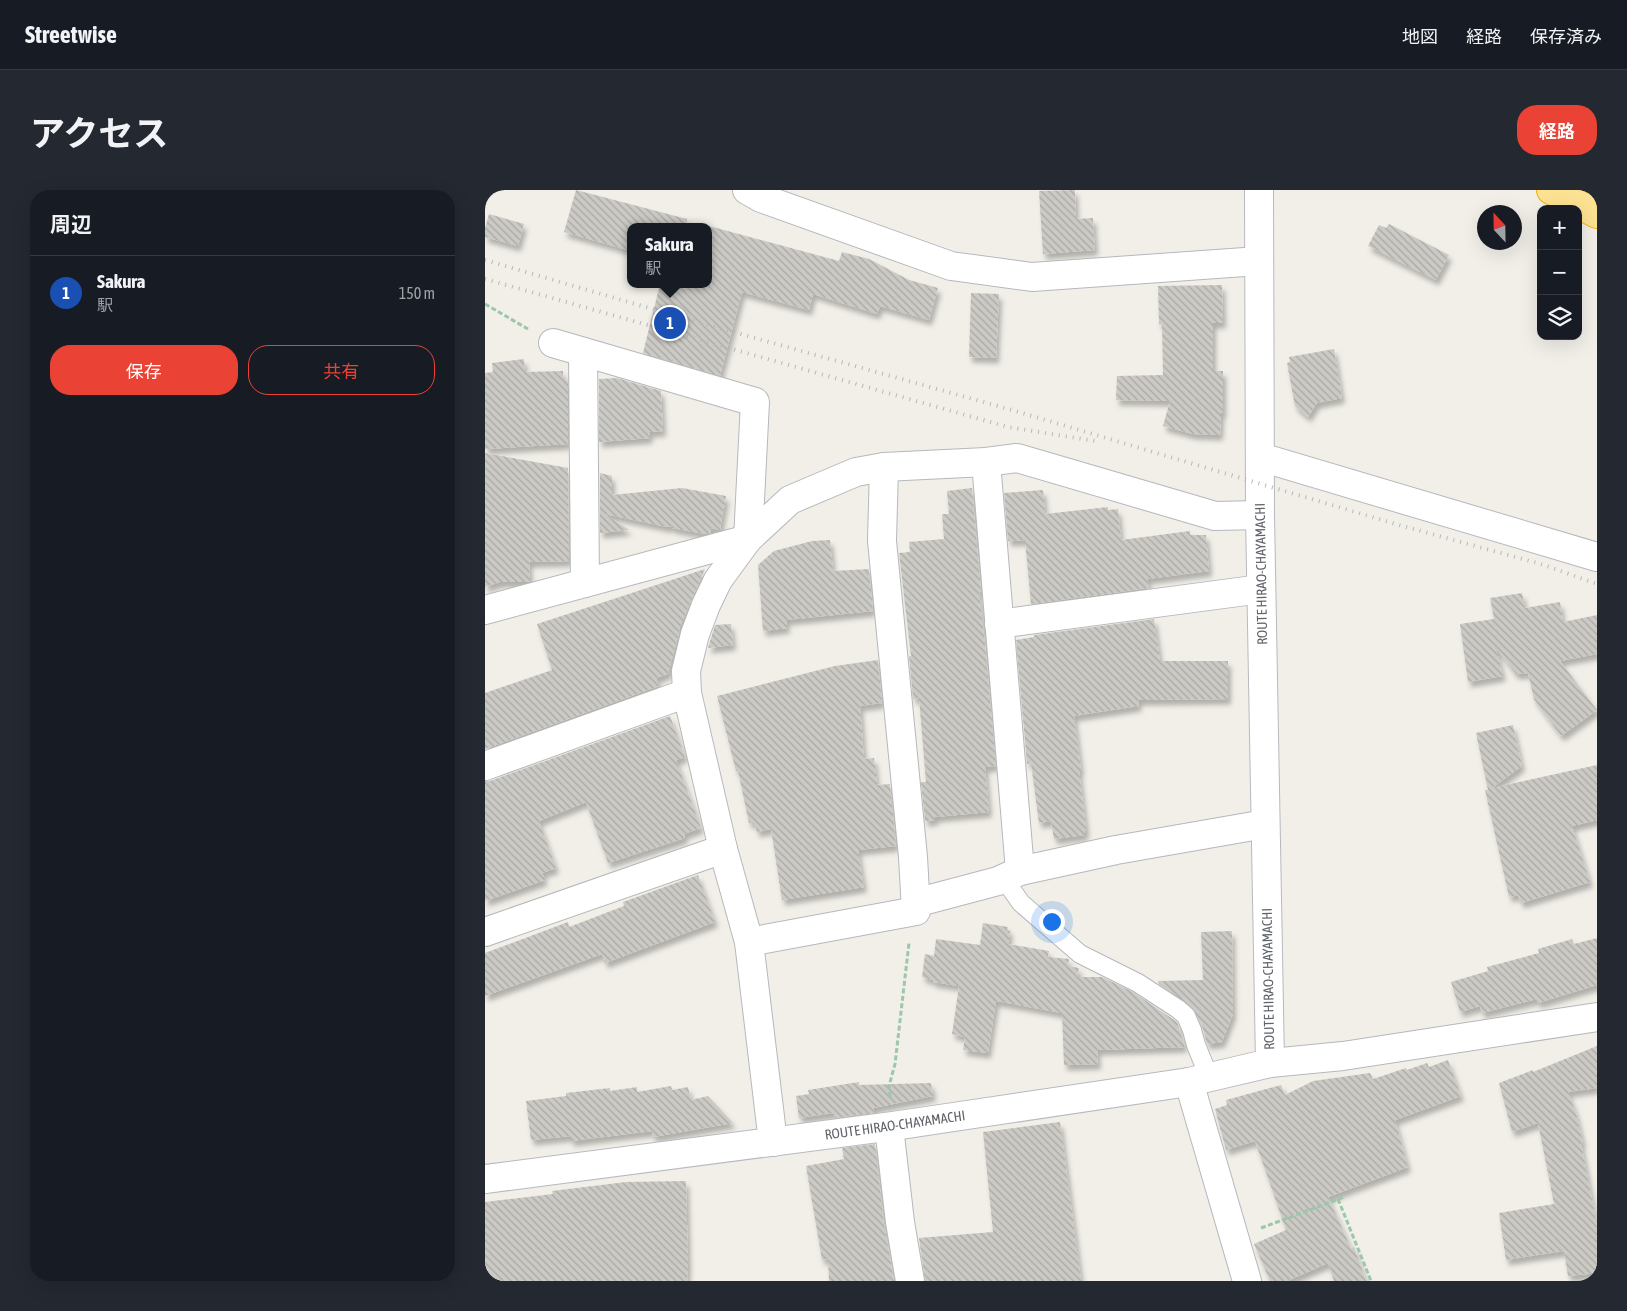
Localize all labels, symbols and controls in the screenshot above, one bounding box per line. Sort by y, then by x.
text: Streetwise [25,21,117,48]
text: 地図 [1402,26,1438,47]
text: 経路 [1466,26,1502,47]
text: 保存済み [1530,26,1602,47]
button: 経路 [1517,105,1597,155]
text: アクセス [30,113,168,153]
north arrow [1477,205,1522,250]
map controls [1537,205,1582,340]
button: + [1537,205,1582,250]
text: 周辺 [50,212,92,236]
popup [627,223,712,288]
text: Sakura [645,233,694,255]
button: − [1537,250,1582,295]
text: 駅 [645,259,661,277]
text: Sakura [97,270,145,292]
text: 1 [62,284,70,302]
text: 150 m [399,284,435,302]
button: layers [1537,295,1582,340]
text: 駅 [97,296,113,314]
pin: 1 [654,304,686,342]
button: 保存 [50,345,238,395]
button: 共有 [248,345,435,395]
street label: ROUTE HIRAO-CHAYAMACHI [1252,503,1270,645]
street label: ROUTE HIRAO-CHAYAMACHI [1259,908,1277,1050]
your location [1039,909,1065,935]
street label: ROUTE HIRAO-CHAYAMACHI [824,1107,966,1143]

